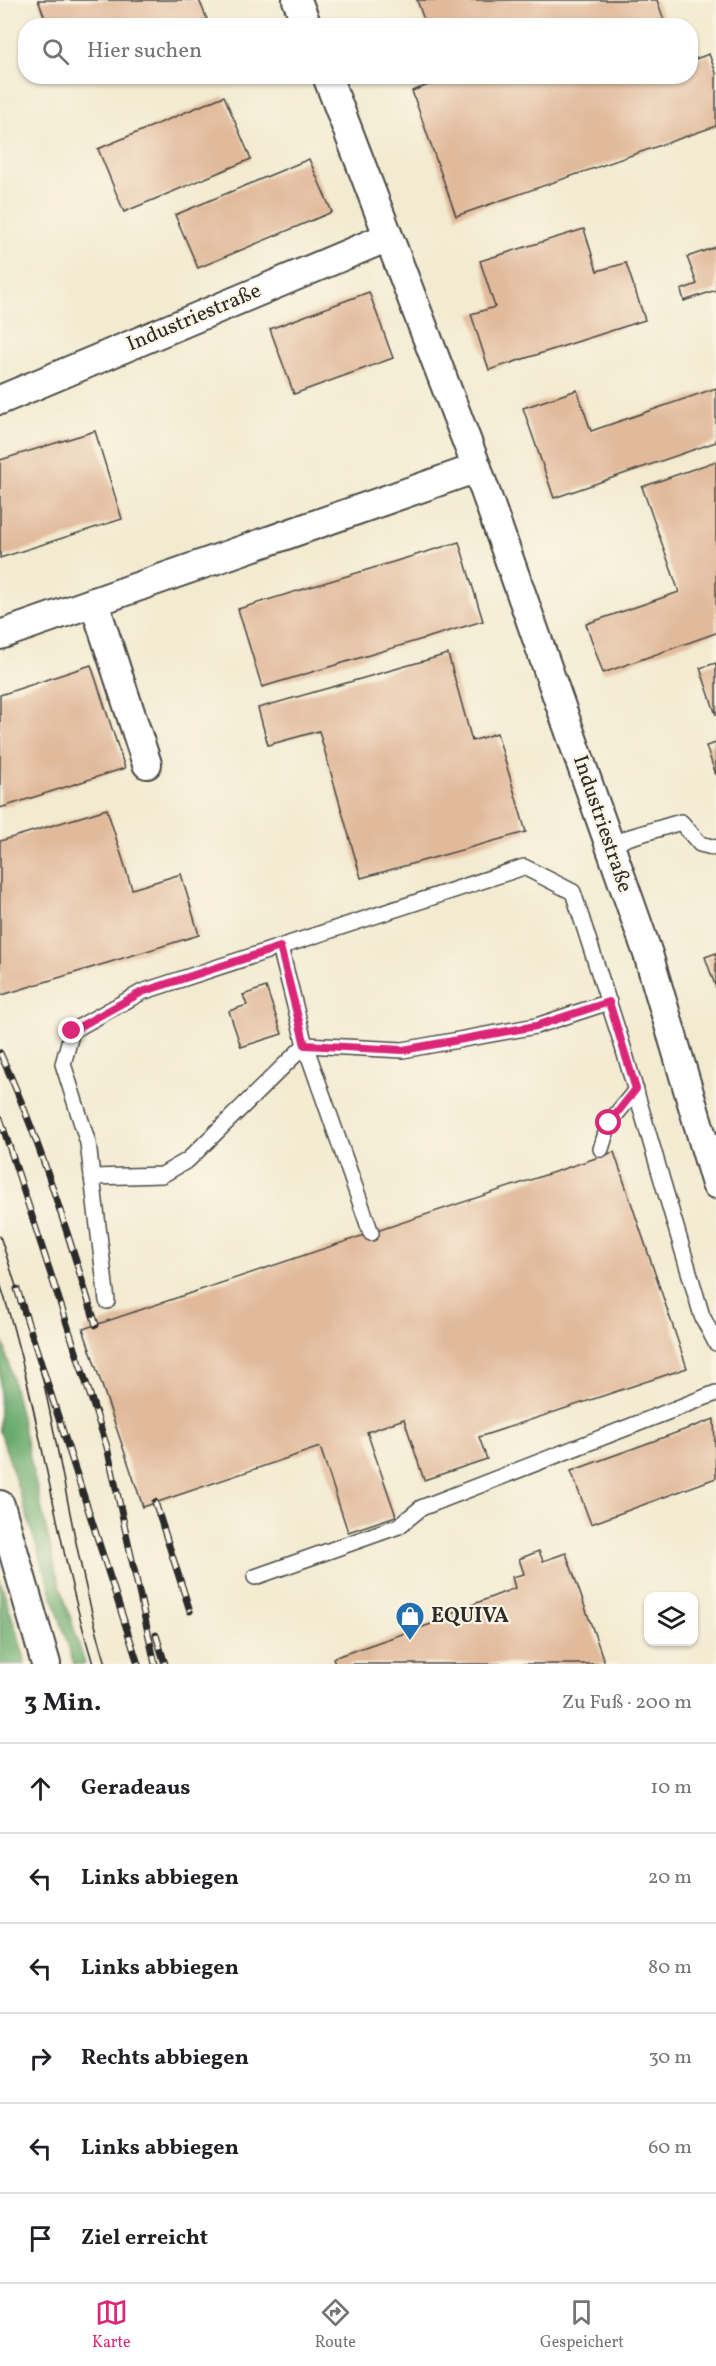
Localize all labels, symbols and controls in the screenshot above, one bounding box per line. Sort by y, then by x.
search box [18,18,698,84]
icon: search [39,35,72,68]
text: Hier suchen [87,36,202,67]
street label: Industriestraße [122,277,266,359]
street label: Industriestraße [565,752,639,896]
route end [58,1017,84,1043]
route start [595,1109,621,1135]
map controls [644,1592,698,1646]
button: layers [644,1592,698,1646]
shop icon: EQUIVA [394,1600,426,1642]
place label: EQUIVA [431,1602,509,1631]
text: 3 Min. [24,1685,101,1721]
text: Zu Fuß · 200 m [562,1689,692,1717]
icon: ahead [24,1772,57,1805]
text: Geradeaus [81,1773,191,1804]
text: 10 m [651,1774,692,1802]
icon: left [24,1862,57,1895]
text: Links abbiegen [81,1863,239,1894]
text: 20 m [648,1864,692,1892]
icon: left [24,1952,57,1985]
text: Links abbiegen [81,1953,239,1984]
text: 80 m [648,1954,692,1982]
icon: right [24,2042,57,2075]
text: Rechts abbiegen [81,2043,249,2074]
text: 30 m [648,2044,692,2072]
icon: left [24,2132,57,2165]
text: Links abbiegen [81,2133,239,2164]
text: 60 m [648,2134,692,2162]
icon: arrive [24,2222,57,2255]
text: Ziel erreicht [81,2223,208,2254]
tab: Karte [92,2296,131,2354]
tab: Route [315,2296,356,2354]
tab: Gespeichert [540,2296,624,2354]

